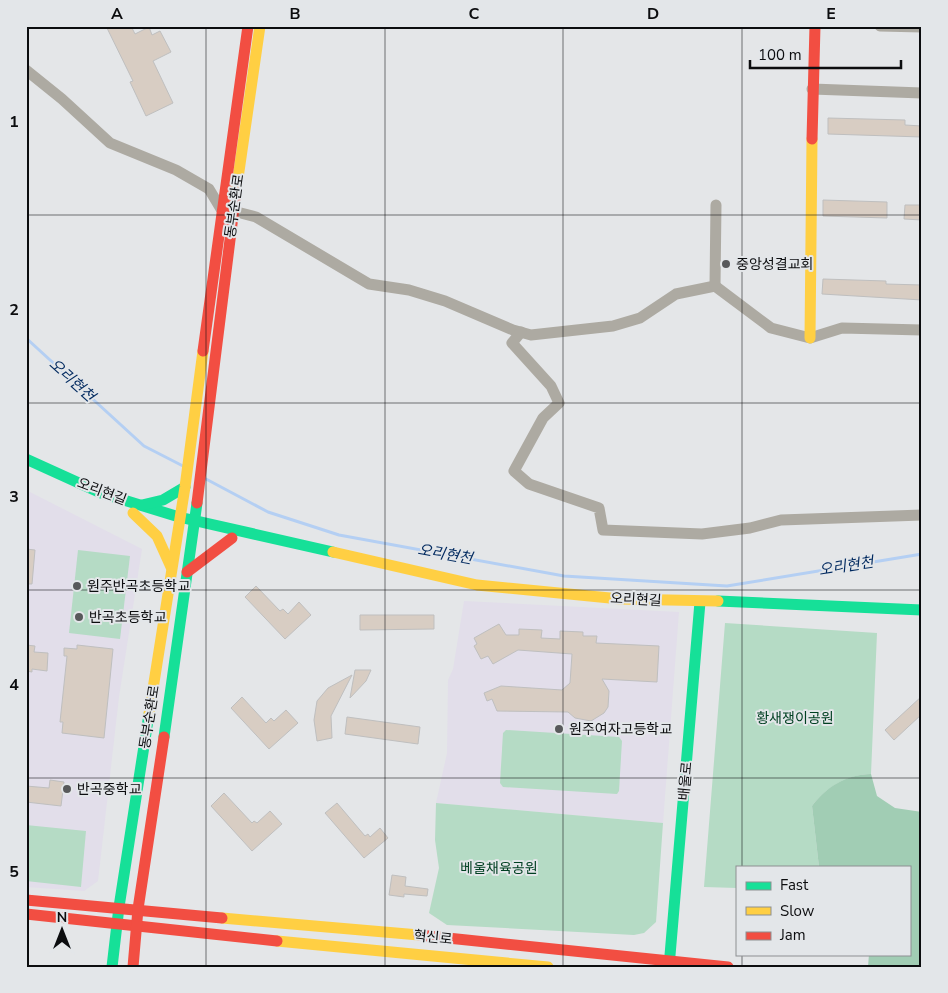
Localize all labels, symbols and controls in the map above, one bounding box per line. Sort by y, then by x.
text: A [111,3,123,25]
text: B [289,3,301,25]
text: C [469,3,480,25]
text: D [647,3,659,25]
text: E [826,3,836,25]
scale bar [750,38,902,70]
text: 100 m [758,45,802,65]
text: 1 [9,111,19,133]
street label: 동부순환로 [221,173,248,239]
place label: 중앙성결교회 [736,255,813,274]
marker: 중앙성결교회 [720,258,732,270]
text: 2 [9,299,19,321]
water label: 오리현천 [45,354,101,407]
street label: 오리현길 [74,473,129,510]
text: 3 [9,486,19,508]
water label: 오리현천 [416,539,476,569]
water label: 오리현천 [817,551,877,580]
place label: 원주반곡초등학교 [87,577,190,596]
marker: 원주반곡초등학교 [71,580,83,592]
street label: 오리현길 [610,589,662,610]
place label: 반곡초등학교 [89,608,166,627]
marker: 반곡초등학교 [73,611,85,623]
text: 4 [9,674,19,696]
street label: 동부순환로 [135,684,164,750]
park label: 황새쟁이공원 [756,709,834,728]
place label: 원주여자고등학교 [569,720,672,739]
marker: 원주여자고등학교 [553,723,565,735]
street label: 배울로 [674,761,697,801]
place label: 반곡중학교 [77,780,142,799]
marker: 반곡중학교 [61,783,73,795]
park label: 베울채육공원 [460,859,538,878]
text: 5 [9,861,19,883]
legend [736,866,910,956]
text: Fast [780,875,809,895]
text: Slow [780,901,815,921]
north arrow [38,906,88,956]
text: N [57,908,67,927]
text: Jam [779,925,806,945]
street label: 혁신로 [413,926,453,949]

